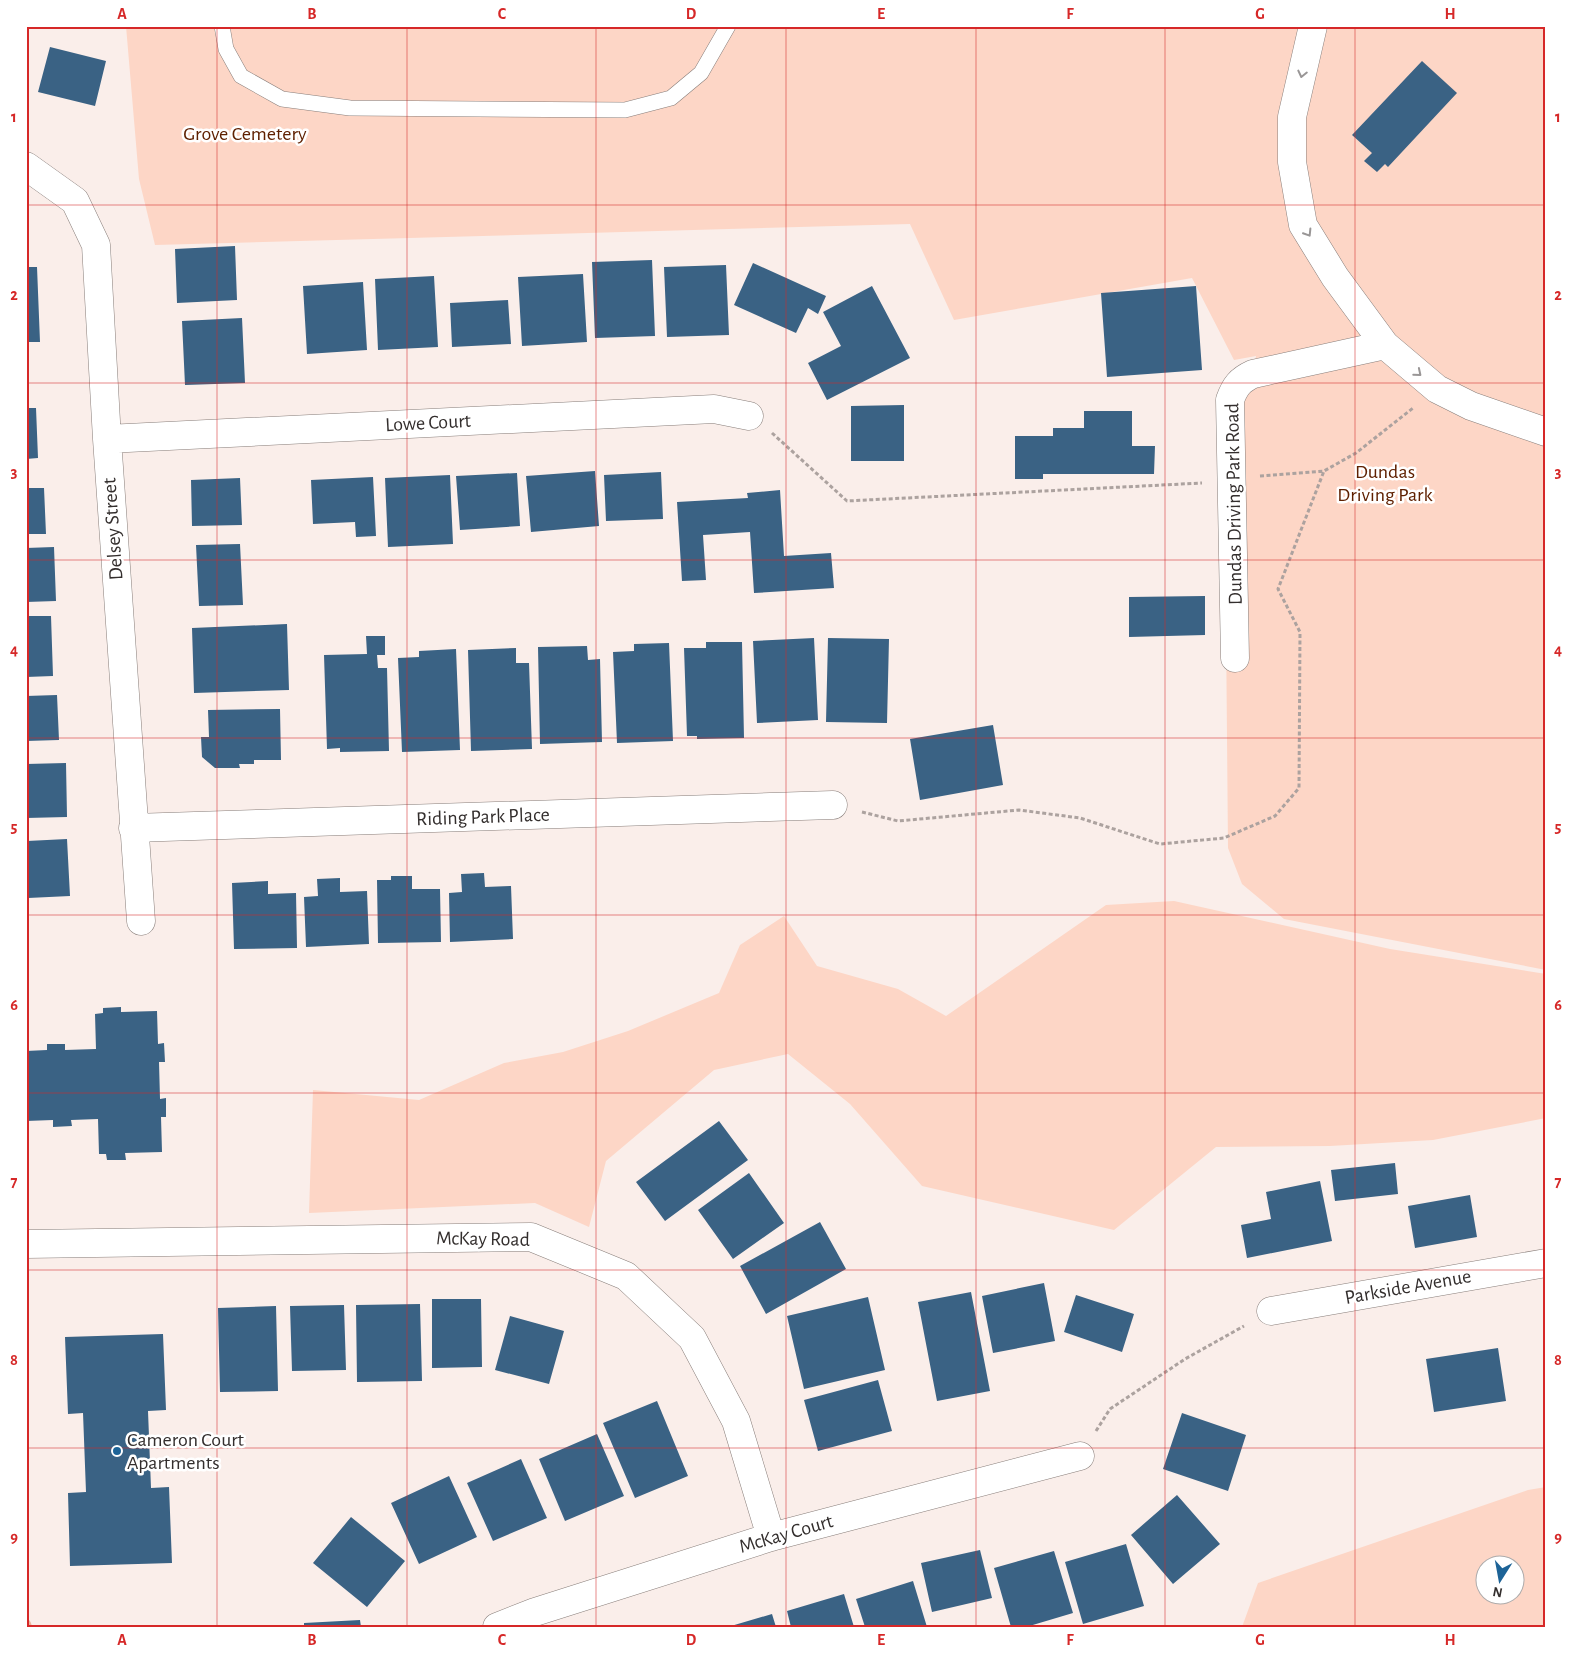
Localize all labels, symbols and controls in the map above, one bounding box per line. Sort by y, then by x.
text: A [117,6,127,22]
text: B [307,6,317,22]
text: C [498,6,507,22]
text: D [686,6,697,22]
text: E [877,6,885,22]
text: F [1066,6,1074,22]
text: G [1255,6,1265,22]
text: H [1444,6,1456,22]
one-way arrow [1297,69,1308,78]
text: 1 [11,109,17,125]
text: 1 [1555,109,1561,125]
park label: Grove Cemetery [183,124,307,144]
one-way arrow [1301,227,1311,236]
text: 2 [10,287,18,303]
text: 2 [1554,287,1562,303]
one-way arrow [1413,368,1422,377]
street label: Dundas Driving Park Road [1222,403,1246,605]
street label: Lowe Court [385,411,472,435]
park label: Dundas Driving Park [1337,462,1433,505]
text: 3 [11,464,18,480]
text: 3 [1555,464,1562,480]
street label: Delsey Street [99,477,127,581]
text: 4 [10,642,18,658]
text: 4 [1554,642,1562,658]
street label: Riding Park Place [416,805,550,829]
text: 5 [11,819,18,835]
text: 5 [1555,819,1562,835]
text: 6 [10,997,18,1013]
text: 6 [1554,997,1562,1013]
text: 7 [11,1174,18,1190]
text: 7 [1555,1174,1562,1190]
street label: McKay Road [436,1228,530,1250]
street label: Parkside Avenue [1343,1266,1473,1308]
text: 8 [10,1352,18,1368]
text: 8 [1554,1352,1562,1368]
place label: Cameron Court Apartments [127,1430,245,1473]
marker: Cameron Court Apartments [111,1445,123,1457]
street label: McKay Court [737,1511,836,1557]
text: 9 [10,1529,18,1545]
text: 9 [1554,1529,1562,1545]
north arrow [1474,1556,1524,1606]
text: N [1492,1584,1504,1600]
text: A [117,1632,127,1648]
text: B [307,1632,317,1648]
text: C [498,1632,507,1648]
text: D [686,1632,697,1648]
text: E [877,1632,885,1648]
text: F [1066,1632,1074,1648]
text: G [1255,1632,1265,1648]
text: H [1444,1632,1456,1648]

